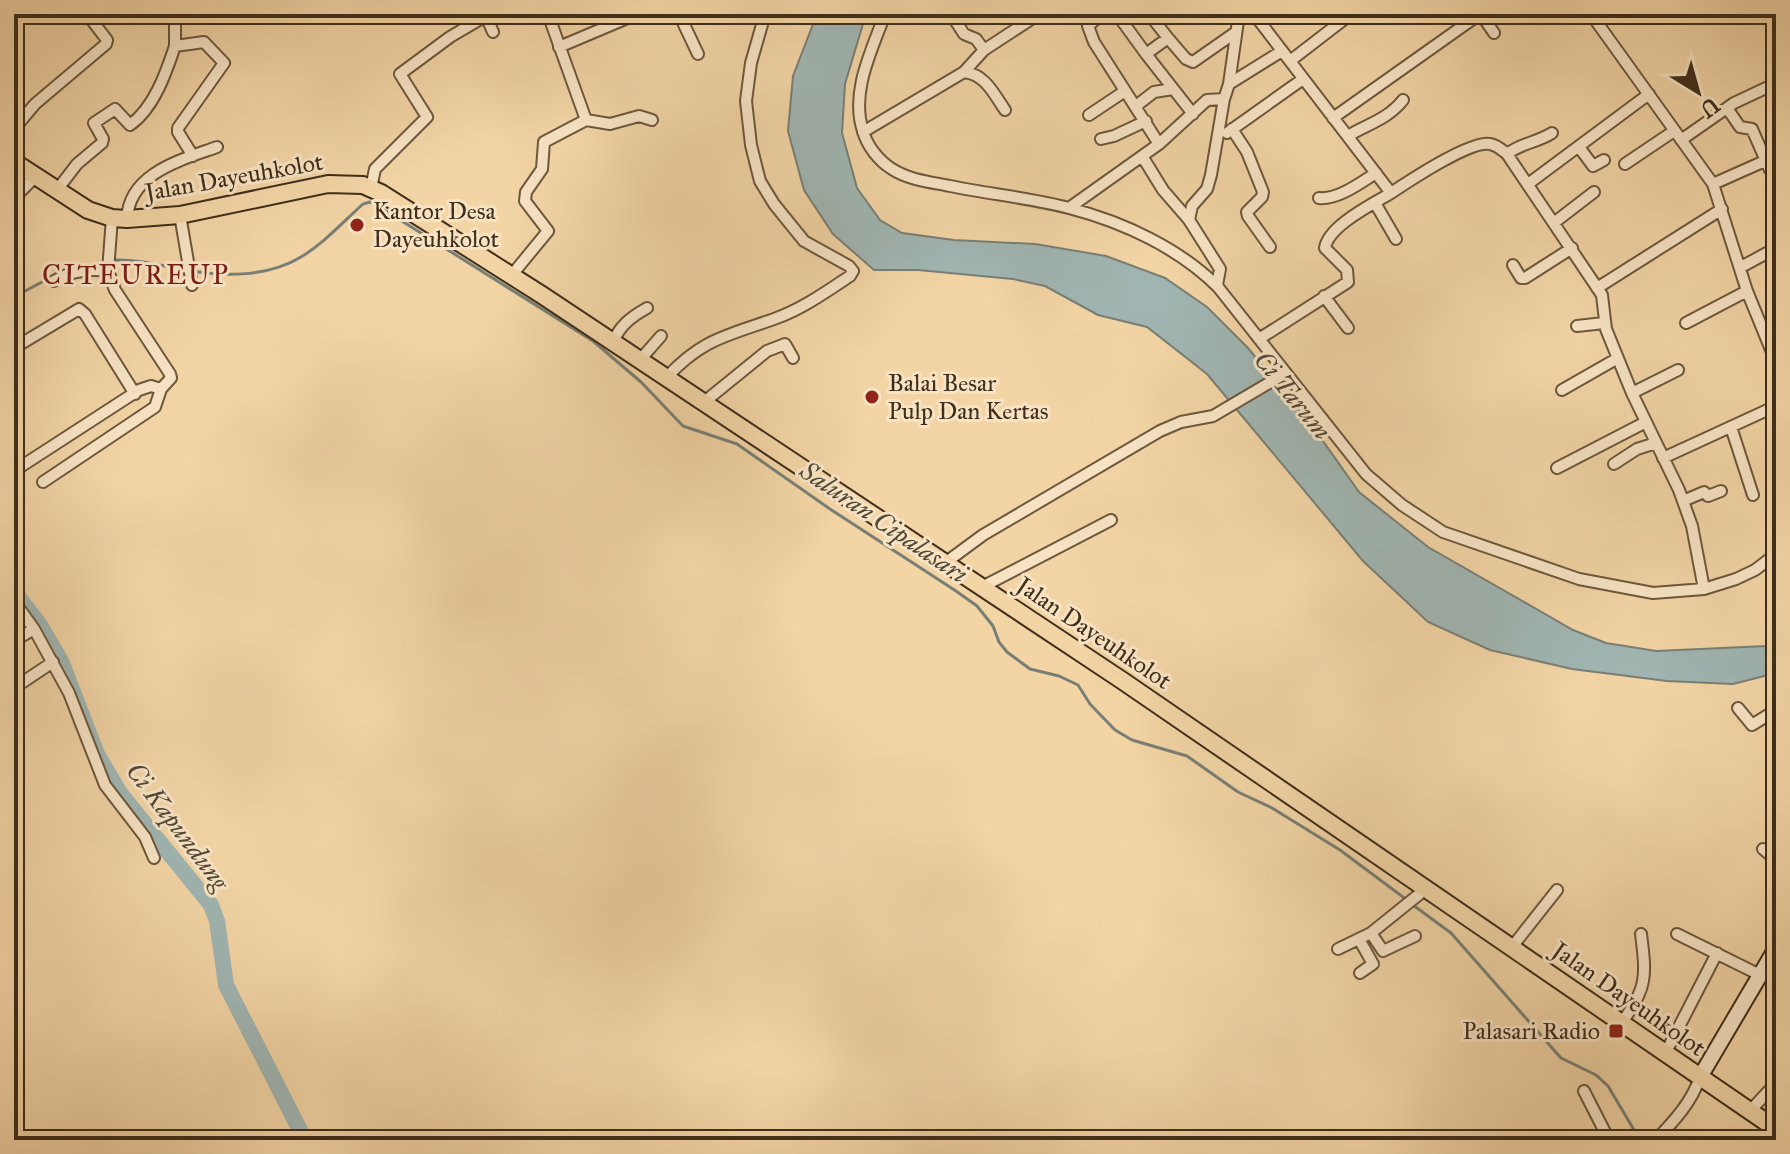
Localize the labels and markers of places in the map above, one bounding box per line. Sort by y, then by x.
place label: Kantor Desa Dayeuhkolot [373,196,500,254]
marker: Kantor Desa Dayeuhkolot [348,216,366,234]
place label: Balai Besar Pulp Dan Kertas [888,368,1049,426]
marker: Balai Besar Pulp Dan Kertas [863,388,881,406]
place label: Palasari Radio [1462,1016,1600,1046]
marker: Palasari Radio [1607,1022,1625,1040]

